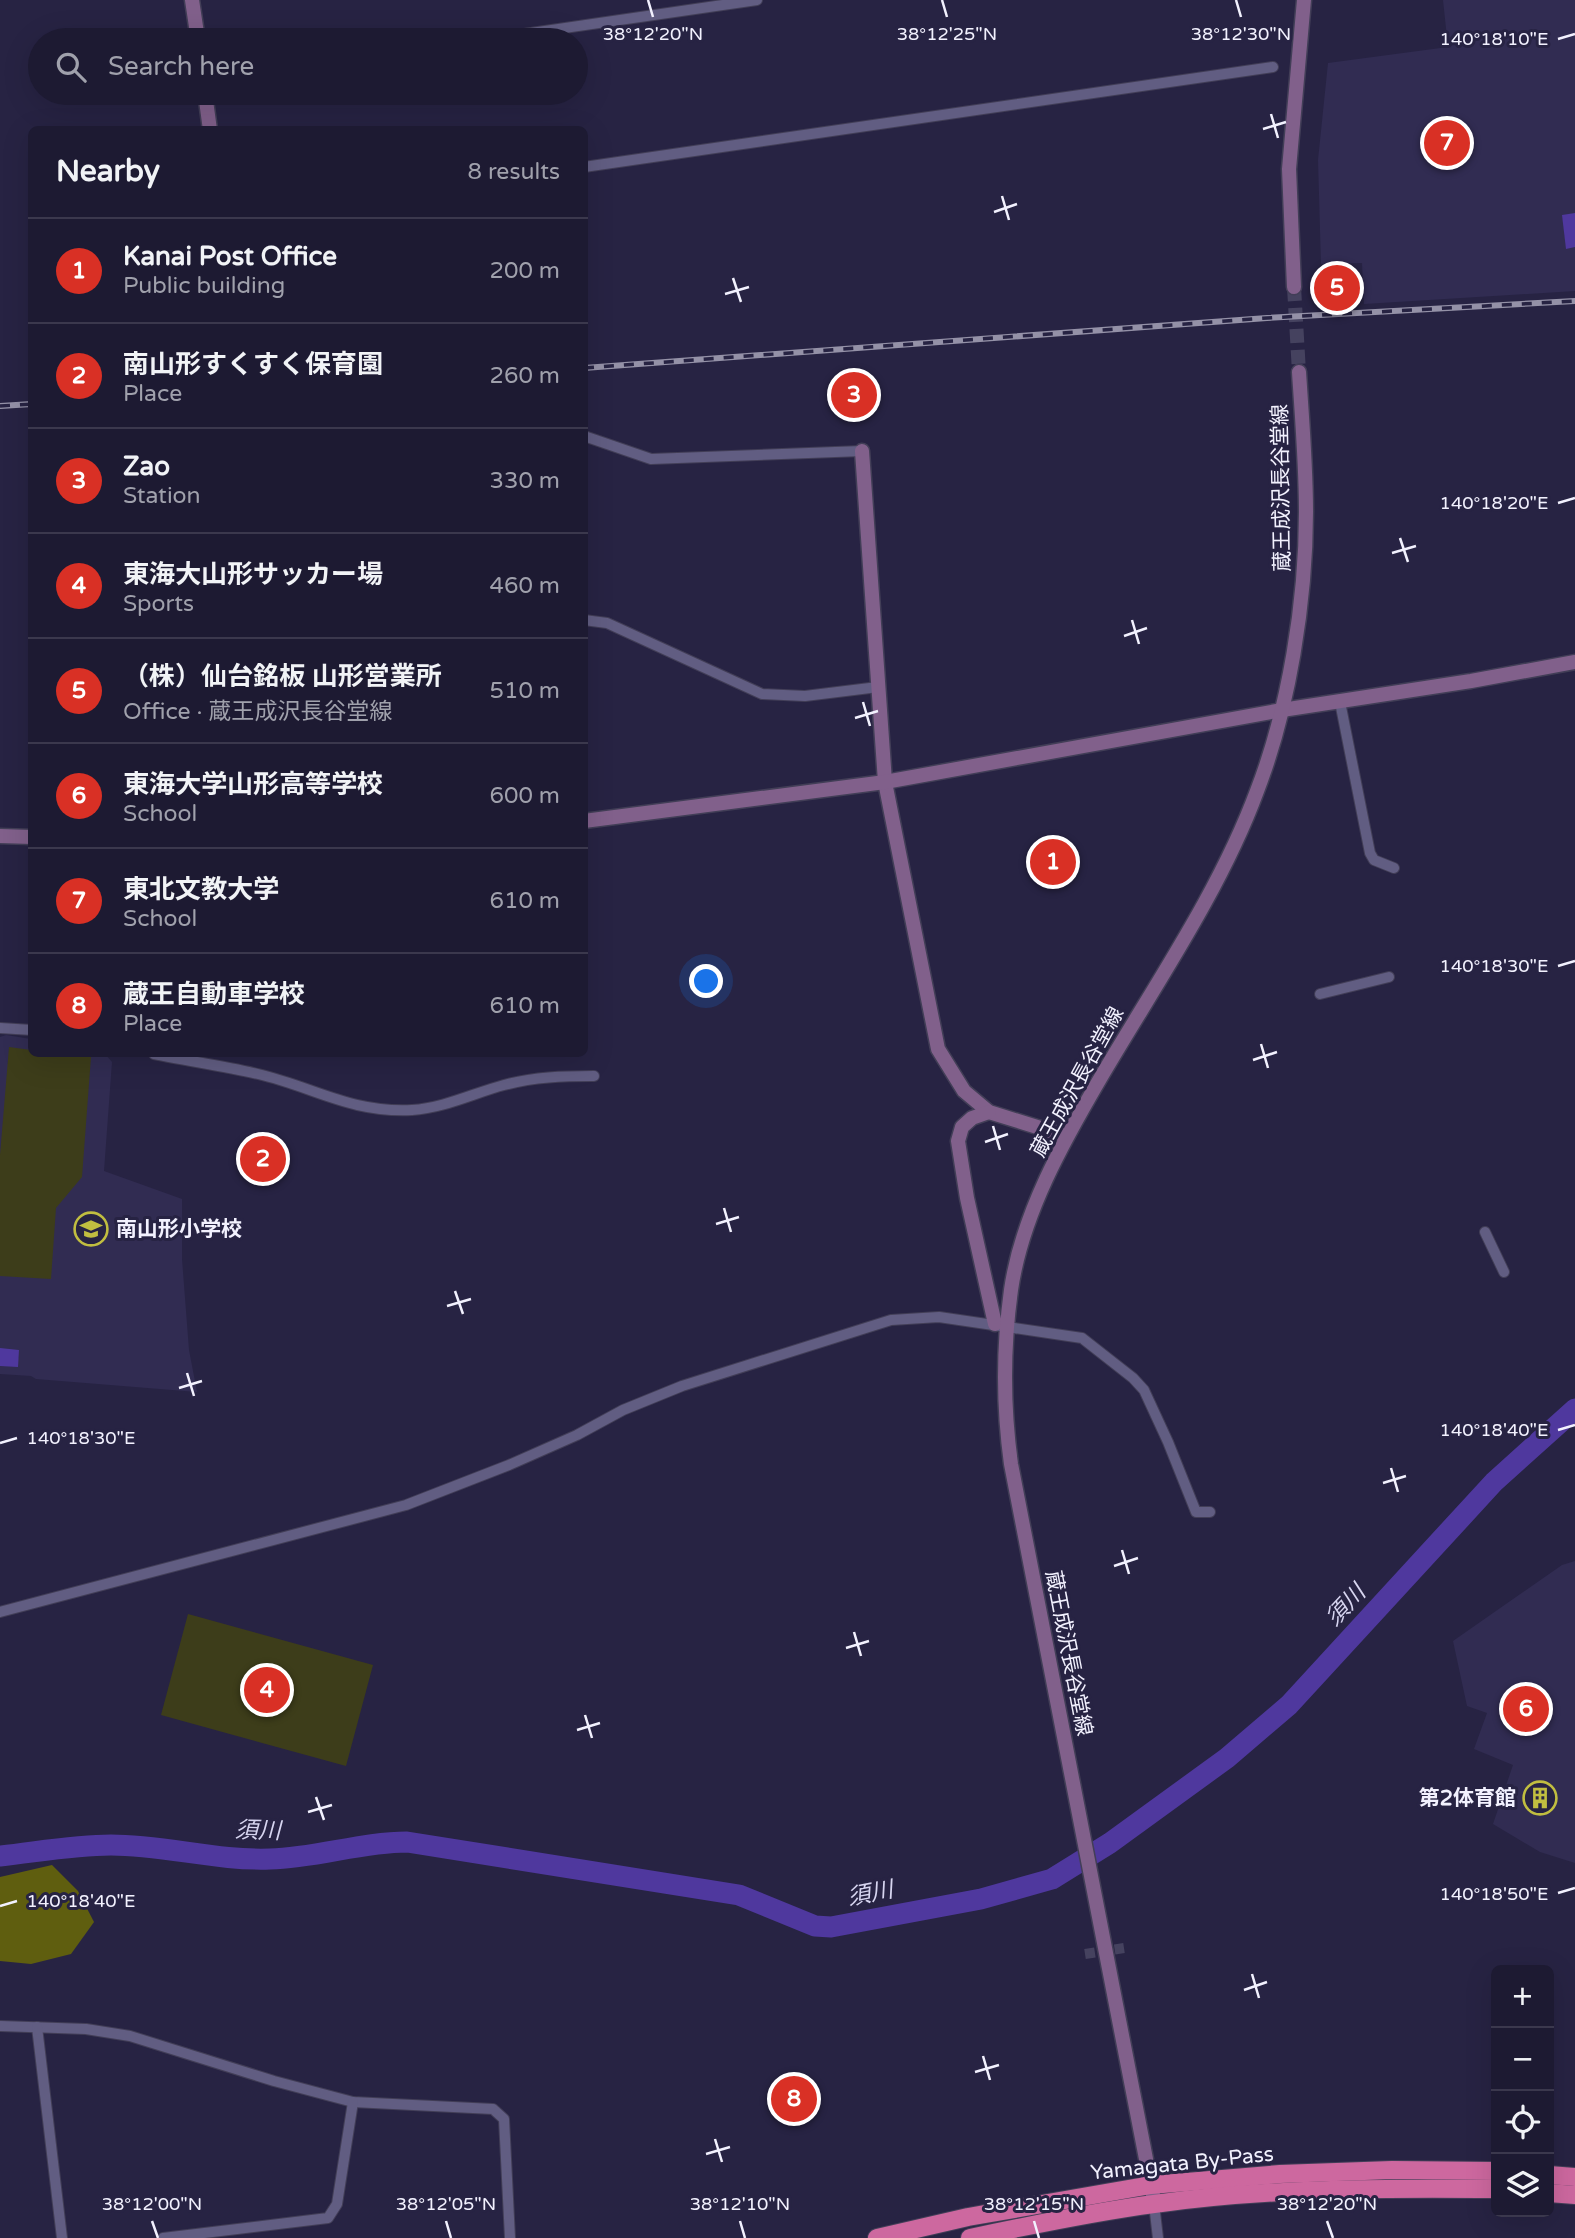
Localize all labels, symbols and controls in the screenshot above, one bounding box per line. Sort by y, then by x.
text: 38°12'20"N [603,23,703,45]
text: 38°12'25"N [897,23,997,45]
text: 38°12'30"N [1191,23,1291,45]
search box [28,28,588,105]
text: 140°18'10"E [1440,28,1548,50]
icon: search [52,48,90,86]
text: Search here [108,51,254,82]
pin: 7 [1424,117,1470,169]
text: Nearby [56,153,160,190]
text: 8 results [467,158,560,186]
text: Kanai Post Office [123,241,337,272]
text: 1 [72,257,86,285]
text: 200 m [490,257,560,285]
pin: 5 [1314,262,1360,314]
text: Public building [123,272,285,300]
text: 南山形すくすく保育園 [123,349,383,380]
text: 2 [72,362,86,390]
text: 260 m [490,362,560,390]
pin: 3 [831,369,877,421]
text: Place [123,380,182,408]
street label: 蔵王成沢長谷堂線 [1268,404,1295,572]
text: Zao [123,451,170,482]
text: 3 [72,467,86,495]
text: 330 m [490,467,560,495]
text: Station [123,482,201,510]
text: 140°18'20"E [1440,492,1548,514]
text: 東海大山形サッカー場 [123,559,383,590]
text: 4 [72,572,86,600]
text: 460 m [490,572,560,600]
text: Sports [123,590,194,618]
text: （株）仙台銘板 山形営業所 [123,661,442,692]
text: 5 [72,677,86,705]
text: 510 m [490,677,560,705]
text: Office · 蔵王成沢長谷堂線 [123,698,393,726]
text: 東海大学山形高等学校 [123,769,383,800]
text: 6 [72,782,86,810]
text: 600 m [490,782,560,810]
text: School [123,800,197,828]
pin: 1 [1030,836,1076,888]
text: 東北文教大学 [123,874,279,905]
text: 7 [72,887,86,915]
text: 610 m [490,887,560,915]
text: School [123,905,197,933]
text: 140°18'30"E [1440,955,1548,977]
your location [689,964,723,998]
text: 蔵王自動車学校 [123,979,305,1010]
text: 8 [72,992,86,1020]
text: 610 m [490,992,560,1020]
street label: 蔵王成沢長谷堂線 [1026,1003,1129,1162]
text: Place [123,1010,182,1038]
pin: 2 [240,1133,286,1185]
school or university icon: 南山形小学校 [72,1210,110,1248]
place label: 南山形小学校 [116,1217,242,1242]
text: 140°18'40"E [1440,1419,1548,1441]
text: 140°18'30"E [27,1427,135,1449]
street label: 蔵王成沢長谷堂線 [1040,1568,1097,1738]
water label: 須川 [1320,1577,1374,1632]
pin: 4 [244,1664,290,1716]
pin: 6 [1503,1683,1549,1735]
building icon: 第2体育館 [1521,1779,1559,1817]
place label: 第2体育館 [1419,1786,1516,1811]
water label: 須川 [235,1817,284,1845]
water label: 須川 [845,1875,898,1912]
text: 140°18'50"E [1440,1883,1548,1905]
text: 140°18'40"E [27,1890,135,1912]
map controls [1491,1965,1554,2217]
button: + [1491,1965,1554,2028]
button: − [1491,2028,1554,2091]
pin: 8 [771,2073,817,2125]
button: locate [1491,2091,1554,2154]
street label: Yamagata By-Pass [1089,2141,1275,2186]
button: layers [1491,2154,1554,2217]
text: 38°12'00"N [102,2193,202,2215]
text: 38°12'05"N [396,2193,496,2215]
text: 38°12'10"N [690,2193,790,2215]
text: 38°12'15"N [984,2193,1084,2215]
text: 38°12'20"N [1277,2193,1377,2215]

